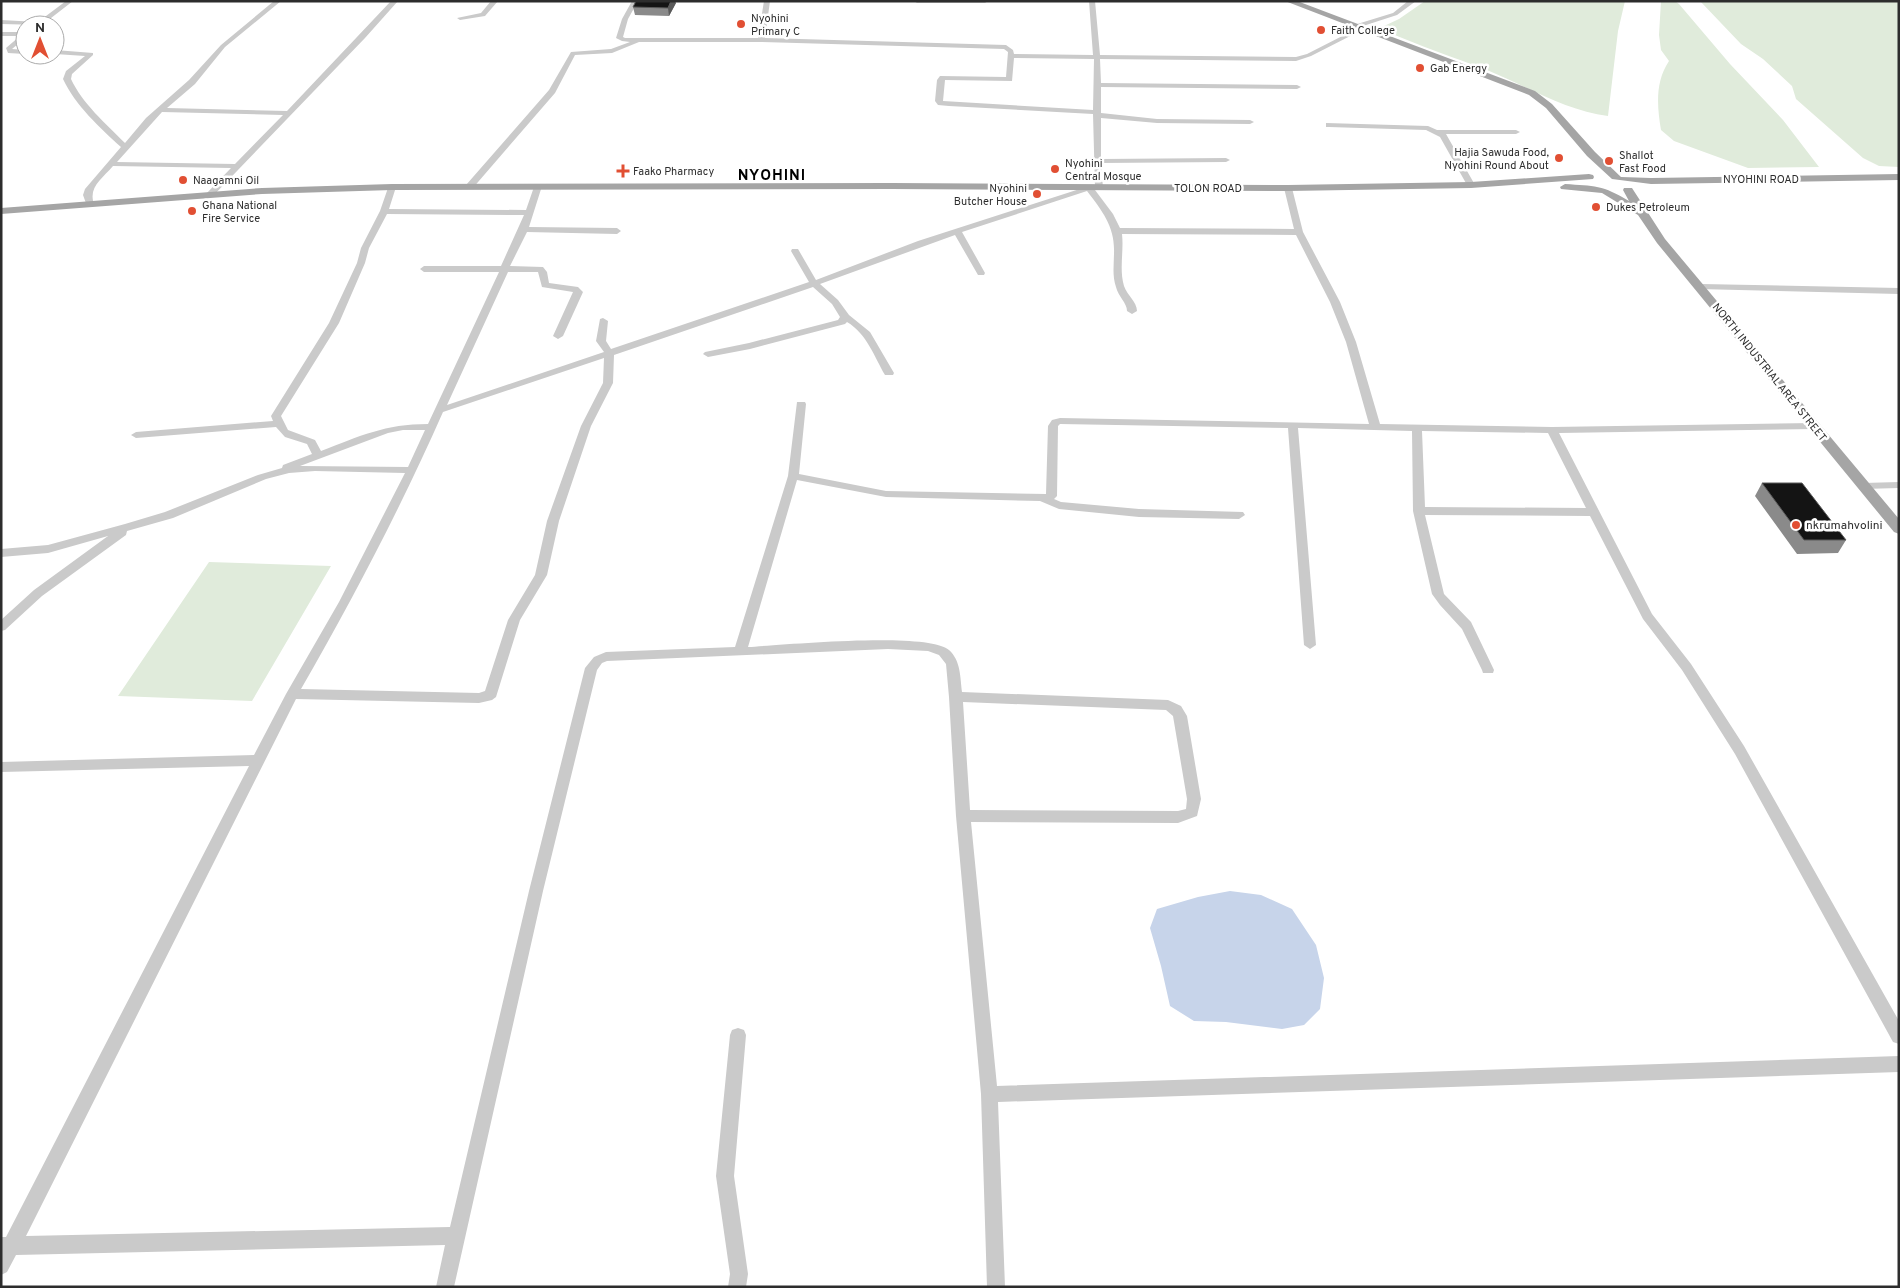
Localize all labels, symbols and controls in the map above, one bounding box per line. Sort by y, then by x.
place label: Nyohini Primary C [751,12,800,39]
north arrow [15,15,65,65]
marker: Nyohini Primary C [735,18,747,30]
text: N [35,20,45,37]
marker: Faith College [1315,24,1327,36]
place label: Faith College [1331,24,1395,38]
marker: Gab Energy [1414,62,1426,74]
place label: Gab Energy [1430,62,1487,76]
place label: Hajia Sawuda Food, Nyohini Round About [1444,146,1550,173]
place label: Shallot Fast Food [1619,149,1666,176]
marker: Hajia Sawuda Food, Nyohini Round About [1553,152,1565,164]
marker: Shallot Fast Food [1603,155,1615,167]
place label: Nyohini Central Mosque [1065,157,1142,184]
marker: Nyohini Central Mosque [1049,163,1061,175]
marker: Faako Pharmacy [617,165,629,177]
place label: Faako Pharmacy [633,165,714,179]
district label: NYOHINI [738,167,806,186]
street label: NYOHINI ROAD [1723,173,1799,187]
marker: Naagamni Oil [177,174,189,186]
place label: Naagamni Oil [193,174,259,188]
place label: Nyohini Butcher House [954,182,1027,209]
street label: TOLON ROAD [1174,182,1242,196]
marker: Nyohini Butcher House [1031,188,1043,200]
place label: Ghana National Fire Service [202,199,277,226]
marker: Dukes Petroleum [1590,201,1602,213]
place label: Dukes Petroleum [1606,201,1690,215]
marker: Ghana National Fire Service [186,205,198,217]
street label: NORTH INDUSTRIAL AREA STREET [1709,301,1829,445]
place label: nkrumahvolini [1806,518,1883,534]
marker: nkrumahvolini [1790,519,1802,531]

